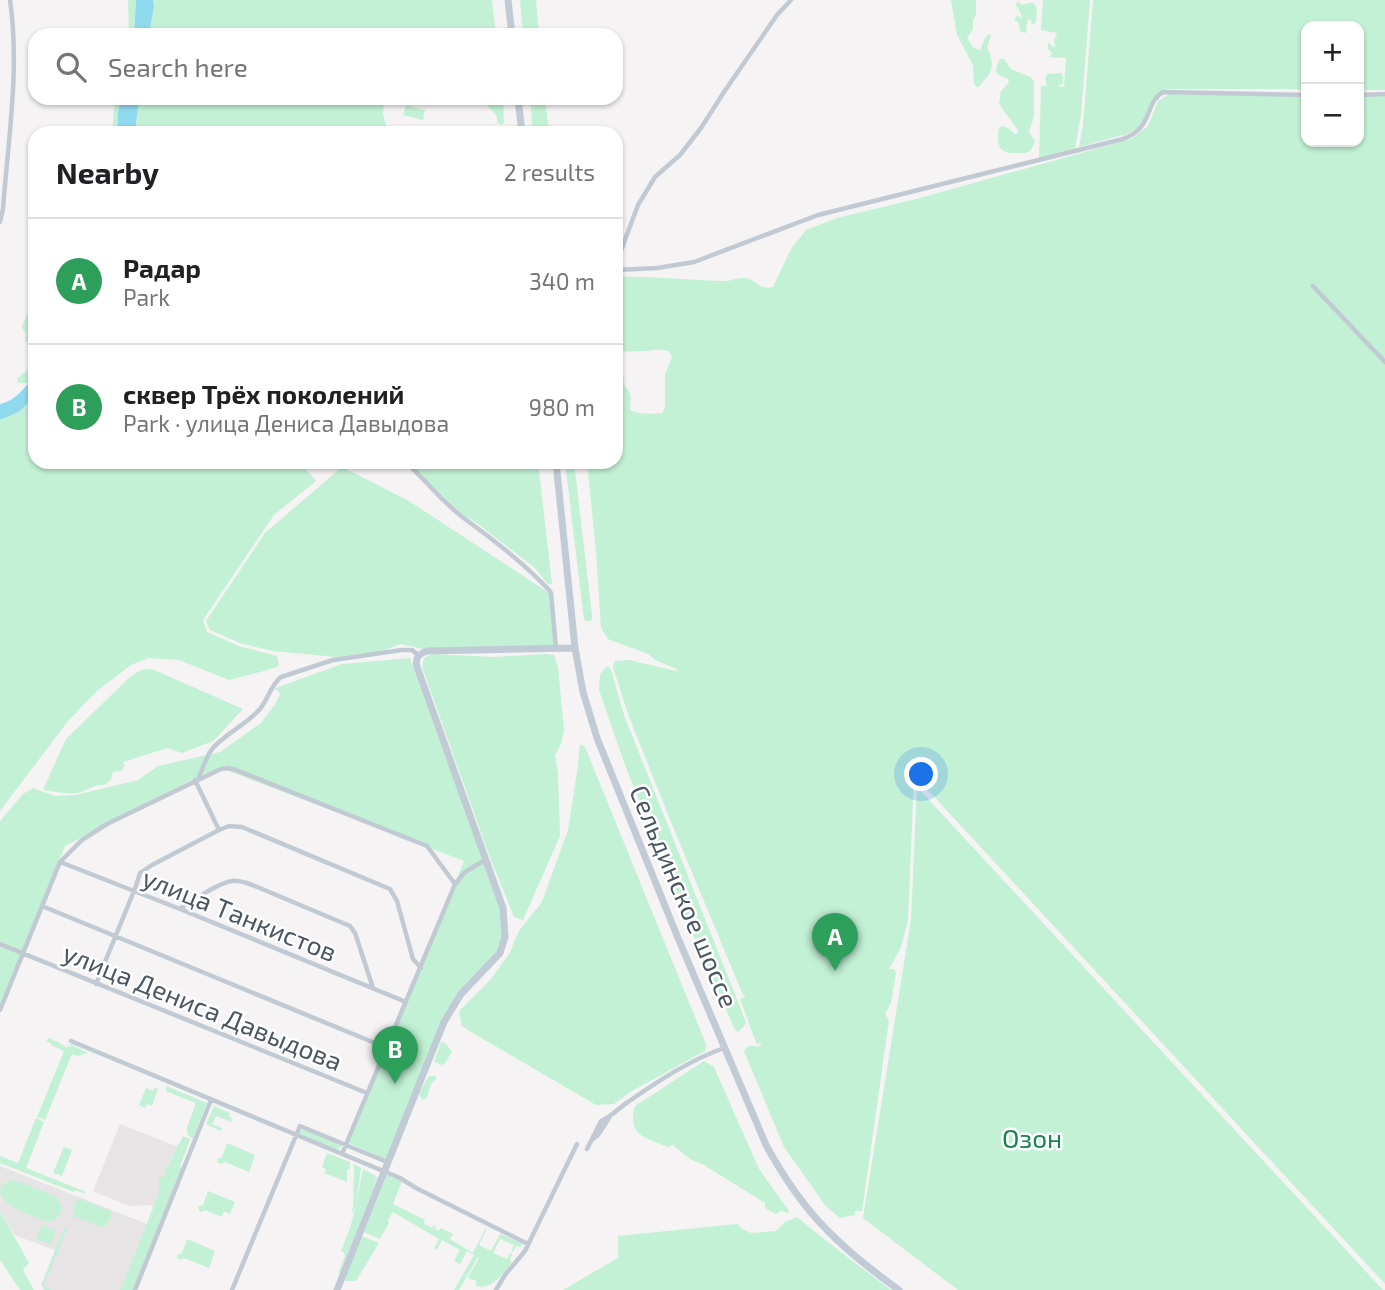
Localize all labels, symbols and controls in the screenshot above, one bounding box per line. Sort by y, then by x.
map controls [1301,21,1364,147]
button: + [1301,21,1364,84]
search box [28,28,623,105]
icon: search [52,48,90,86]
text: Search here [108,51,248,82]
button: − [1301,84,1364,147]
text: Nearby [56,154,159,190]
text: 2 results [504,158,595,186]
text: Радар [123,252,201,283]
text: A [71,267,87,295]
text: 340 m [529,267,595,295]
text: Park [123,283,170,311]
text: сквер Трёх поколений [123,378,404,409]
text: B [72,393,86,421]
text: 980 m [529,393,595,421]
text: Park · улица Дениса Давыдова [123,409,449,437]
your location [904,757,938,791]
street label: Сельдинское шоссе [624,780,746,1012]
street label: улица Танкистов [138,861,342,968]
pin: A [812,913,858,971]
street label: улица Дениса Давыдова [59,936,347,1077]
pin: B [372,1026,418,1084]
park label: Озон [1002,1122,1062,1153]

